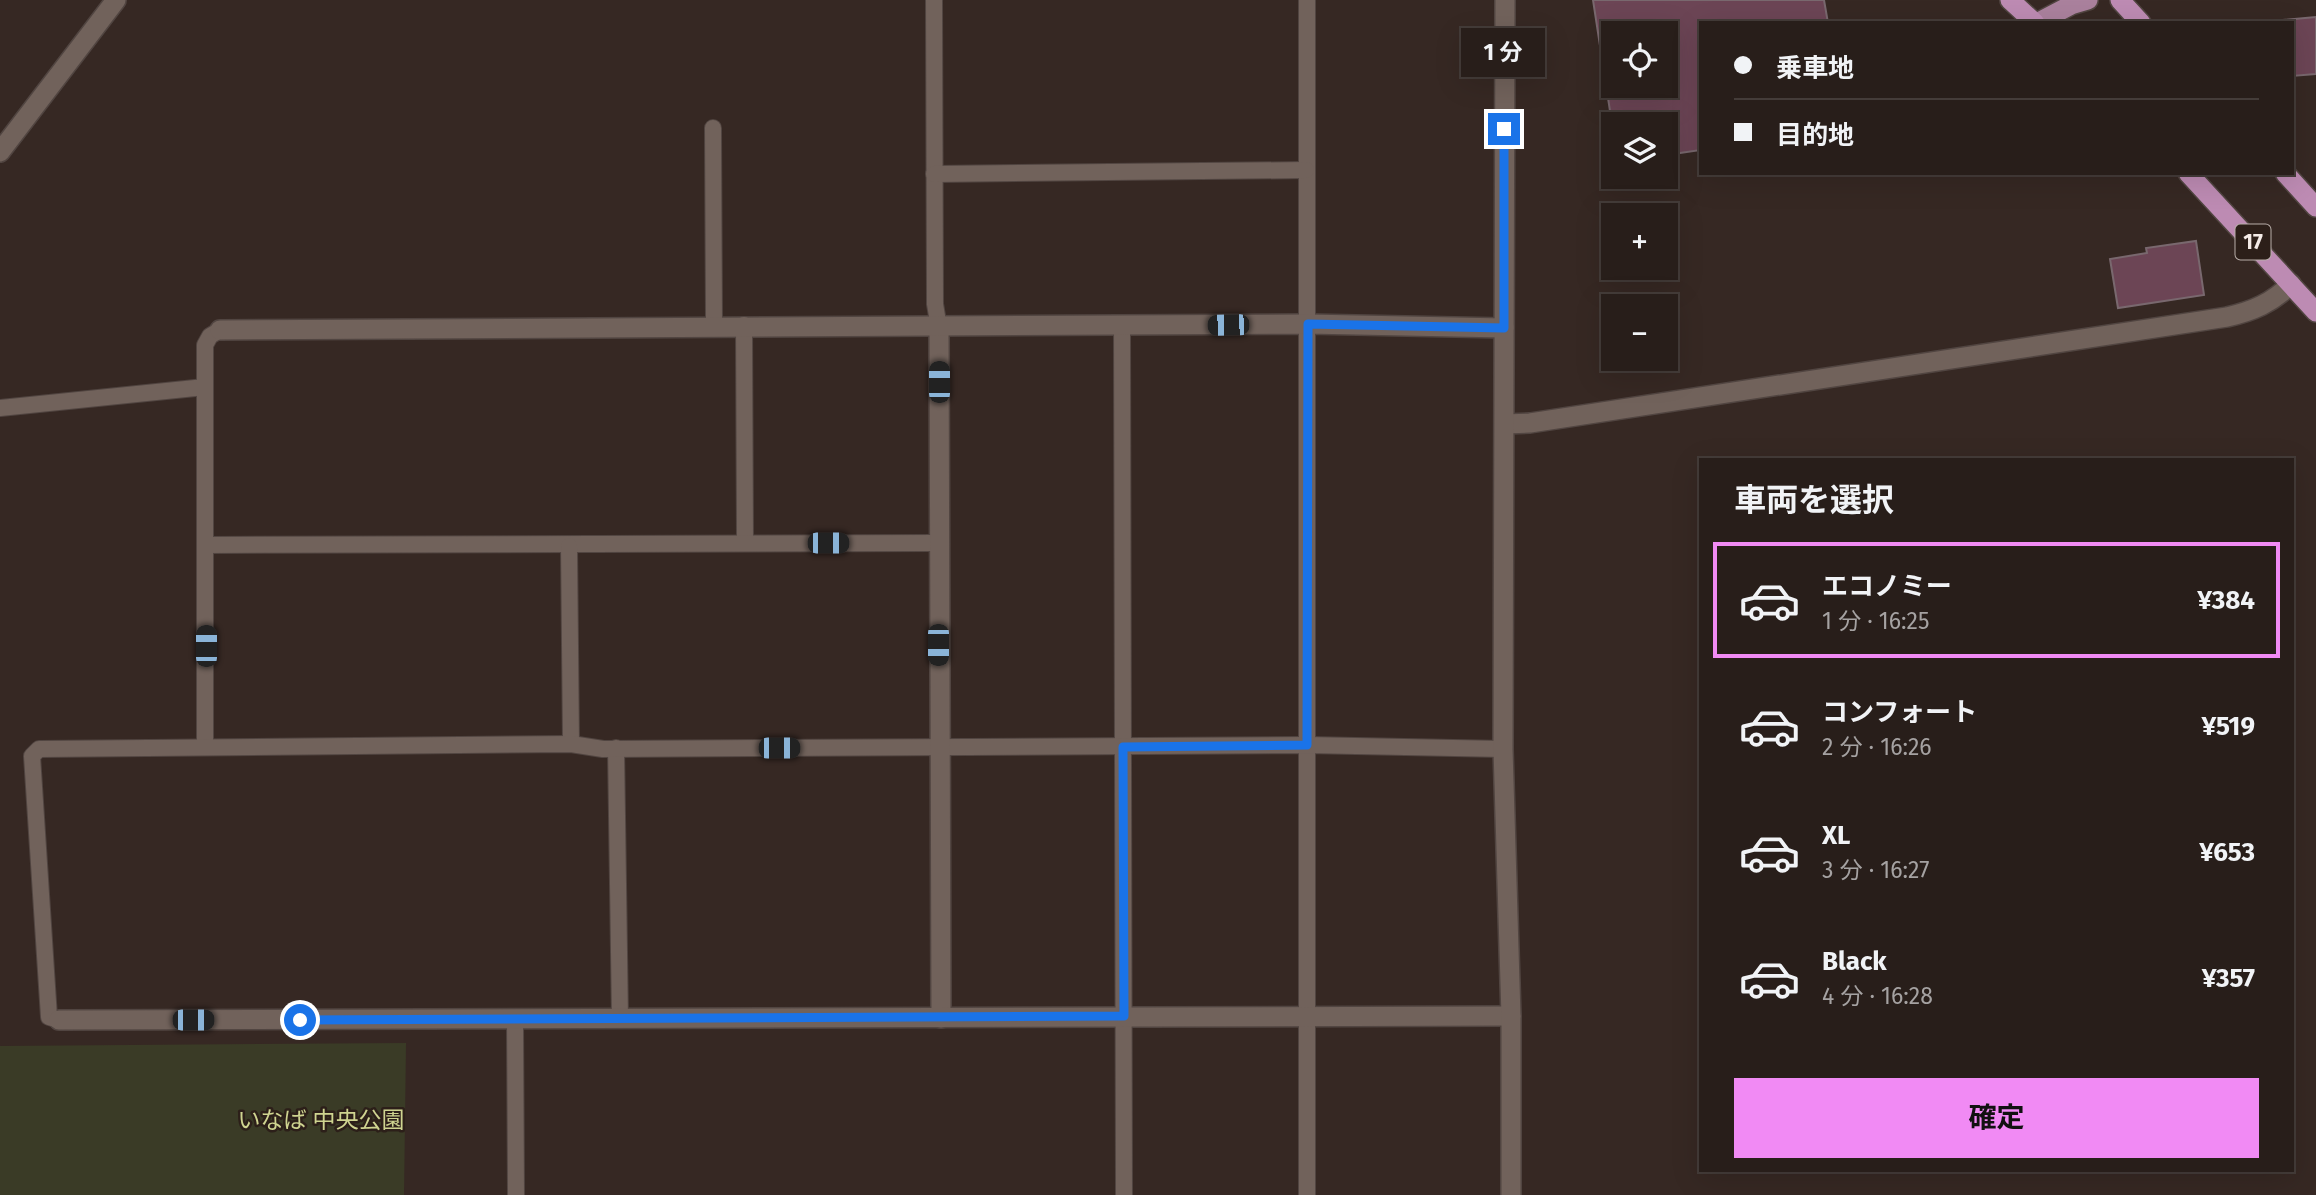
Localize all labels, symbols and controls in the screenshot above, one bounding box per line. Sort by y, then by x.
map controls [1601,21,1678,371]
button: locate [1601,21,1678,98]
callout: 1 分 [1462,27,1546,76]
text: 1 分 [1483,38,1523,66]
text: 乗車地 [1776,53,1854,84]
button: layers [1601,112,1678,189]
route end [1488,113,1520,145]
text: 目的地 [1776,120,1854,151]
button: + [1601,203,1678,280]
road number: 17 [2236,224,2270,260]
button: − [1601,294,1678,371]
car [1207,314,1250,336]
car [929,361,950,403]
text: 車両を選択 [1734,481,1894,519]
car [808,533,850,554]
icon: car [1738,569,1801,632]
text: エコノミー [1822,571,1952,602]
text: ¥384 [2197,585,2255,616]
text: 1 分 · 16:25 [1822,607,1929,635]
car [928,624,949,666]
car [196,625,217,667]
icon: car [1738,695,1801,758]
text: コンフォート [1822,697,1977,728]
text: ¥519 [2201,711,2255,742]
text: 2 分 · 16:26 [1822,733,1932,761]
car [759,738,801,759]
text: XL [1822,820,1850,851]
icon: car [1738,821,1801,884]
text: ¥653 [2199,837,2255,868]
text: 3 分 · 16:27 [1822,856,1929,884]
text: Black [1822,946,1887,977]
icon: car [1738,947,1801,1010]
text: ¥357 [2202,963,2255,994]
text: 4 分 · 16:28 [1822,982,1933,1010]
route start [284,1004,316,1036]
car [173,1010,215,1031]
button: 確定 [1734,1078,2259,1158]
park label: いなば 中央公園 [237,1106,405,1134]

